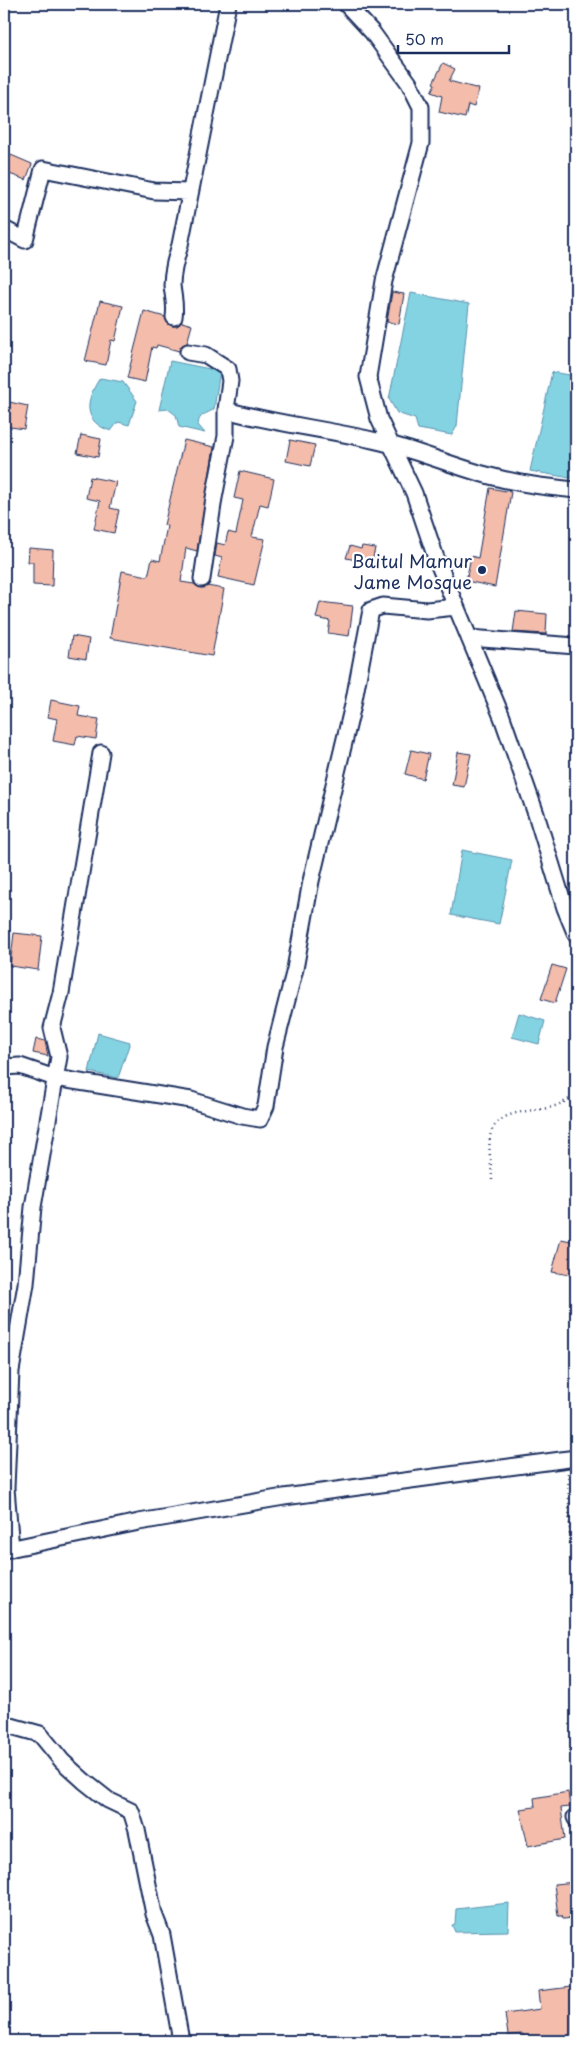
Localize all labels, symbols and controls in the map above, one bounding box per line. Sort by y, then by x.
scale bar [398,22,509,54]
text: 50 m [405,27,444,50]
place label: Baitul Mamur Jame Mosque [351,547,473,595]
marker: Baitul Mamur Jame Mosque [476,564,488,576]

